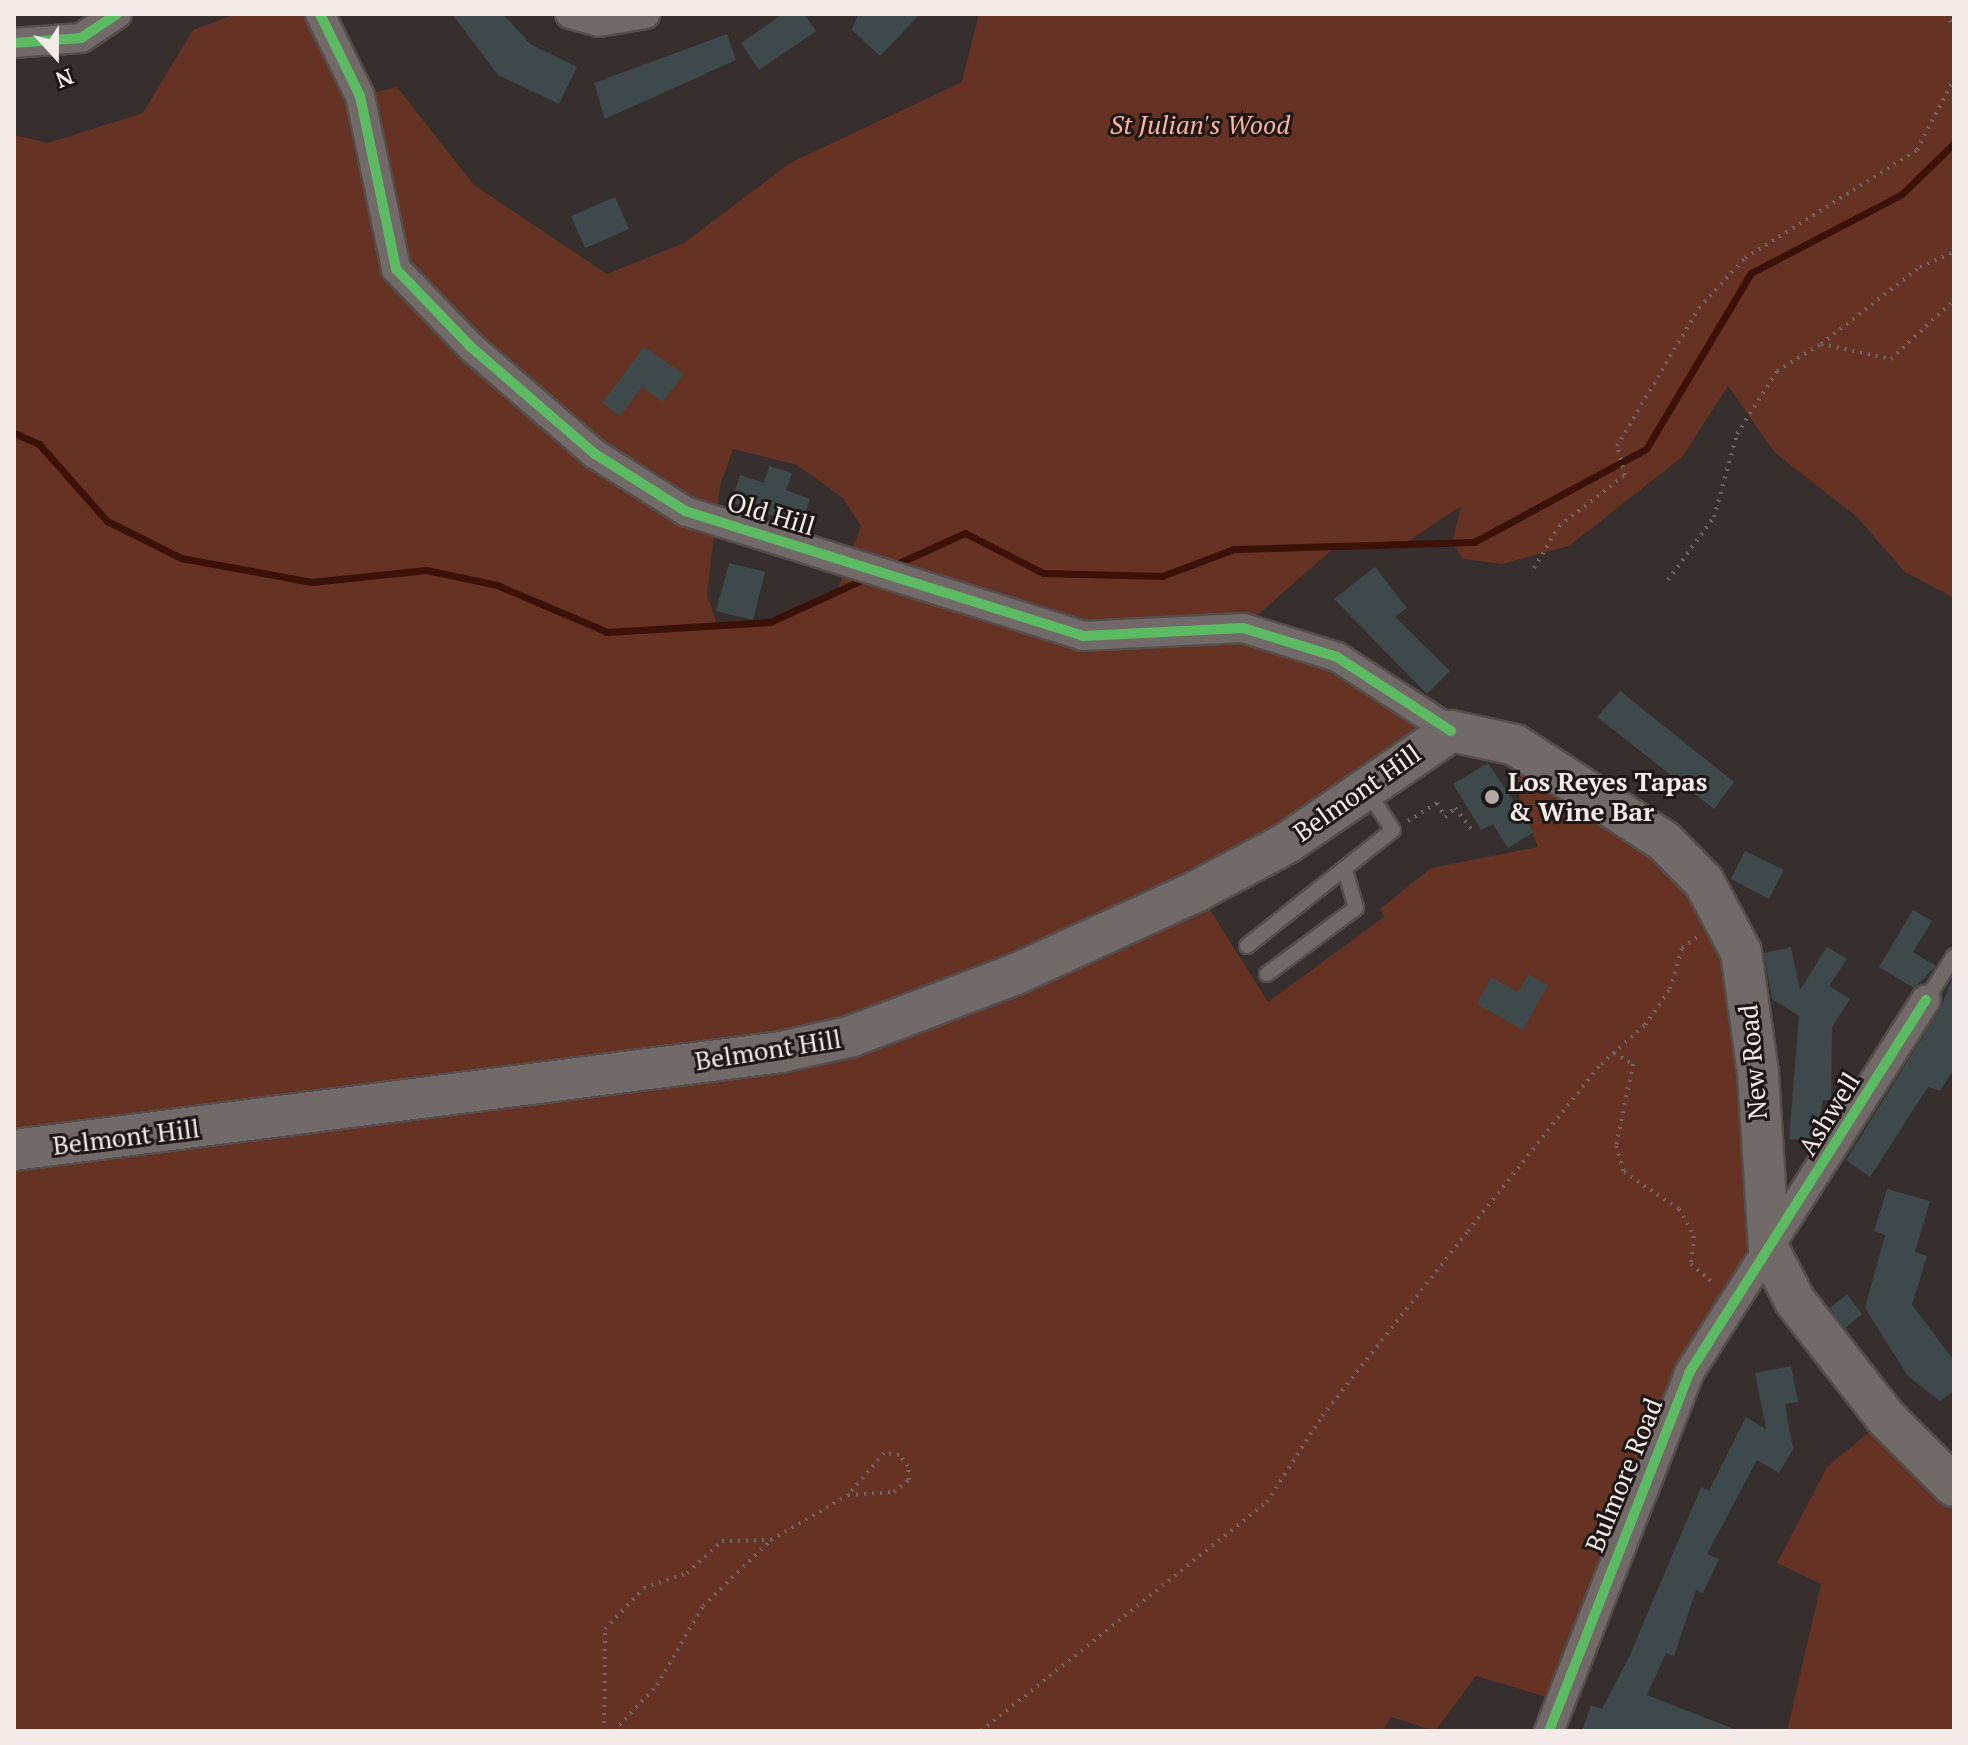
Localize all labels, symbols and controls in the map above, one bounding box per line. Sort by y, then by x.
north arrow [16,16,96,96]
text: N [52,62,78,95]
park label: St Julian's Wood [1110,109,1290,141]
street label: Old Hill [723,486,819,542]
street label: Belmont Hill [1288,738,1426,848]
place label: Los Reyes Tapas & Wine Bar [1508,766,1708,828]
marker: Los Reyes Tapas & Wine Bar [1483,788,1501,806]
street label: New Road [1732,1003,1774,1121]
street label: Belmont Hill [693,1023,843,1077]
street label: Ashwell [1791,1067,1867,1161]
street label: Belmont Hill [51,1113,201,1161]
street label: Bulmore Road [1579,1394,1669,1556]

